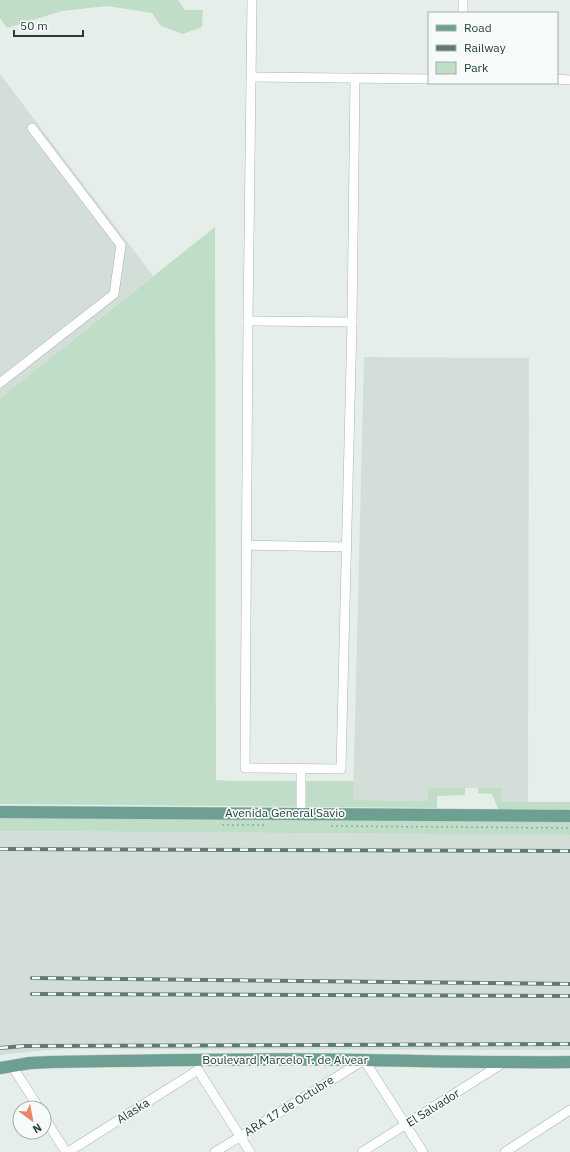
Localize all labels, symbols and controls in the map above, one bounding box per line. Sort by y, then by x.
scale bar [14,12,83,38]
legend [428,12,558,84]
text: 50 m [20,18,48,33]
text: Road [464,20,492,35]
text: Railway [464,40,506,55]
text: Park [464,60,489,75]
street label: Avenida General Savio [225,805,345,820]
street label: Boulevard Marcelo T. de Alvear [202,1052,368,1067]
street label: ARA 17 de Octubre [241,1072,337,1139]
street label: El Salvador [403,1085,463,1130]
street label: Alaska [114,1094,152,1126]
north arrow [12,1100,52,1140]
text: N [30,1120,44,1137]

